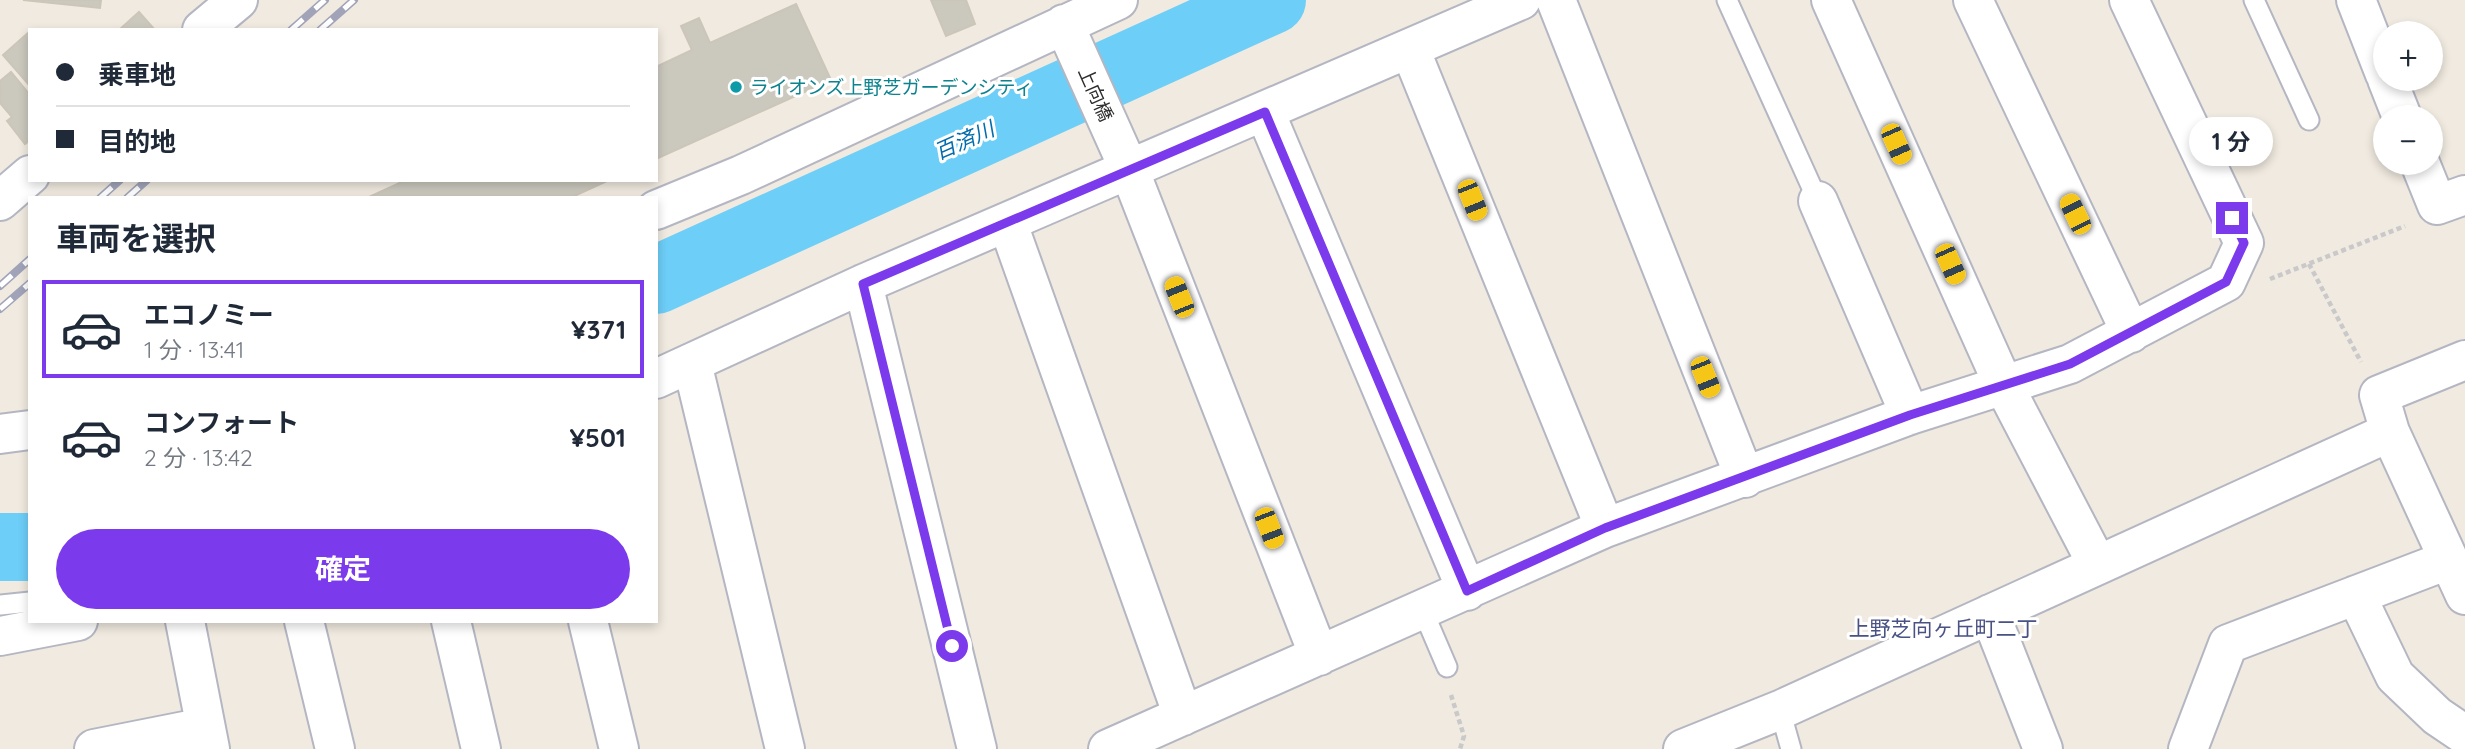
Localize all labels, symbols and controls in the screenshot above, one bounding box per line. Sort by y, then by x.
map controls [2373,21,2443,175]
button: + [2373,21,2443,91]
text: 乗車地 [98,58,176,91]
street label: 上向橋 [1073,63,1119,125]
place label: ライオンズ上野芝ガーデンシティ [750,75,1033,99]
marker: ライオンズ上野芝ガーデンシティ [728,79,744,95]
button: − [2373,105,2443,175]
water label: 百済川 [930,114,1000,165]
callout: 1 分 [2190,116,2274,166]
car [1878,121,1915,167]
text: 目的地 [98,125,176,158]
text: 1 分 [2212,127,2250,156]
car [1455,177,1490,223]
car [2057,191,2094,237]
route end [2216,202,2248,234]
text: 車両を選択 [56,218,216,258]
car [1932,241,1969,287]
car [1162,274,1197,320]
icon: car [60,298,123,361]
text: エコノミー [144,298,274,331]
text: ¥371 [571,313,626,346]
text: 1 分 · 13:41 [144,335,244,364]
car [1688,354,1723,400]
icon: car [60,406,123,469]
text: コンフォート [144,406,299,439]
text: ¥501 [569,421,626,454]
text: 2 分 · 13:42 [144,443,253,472]
car [1252,505,1287,551]
button: 確定 [56,529,630,609]
district label: 上野芝向ヶ丘町二丁 [1849,615,2038,641]
route start [936,630,968,662]

